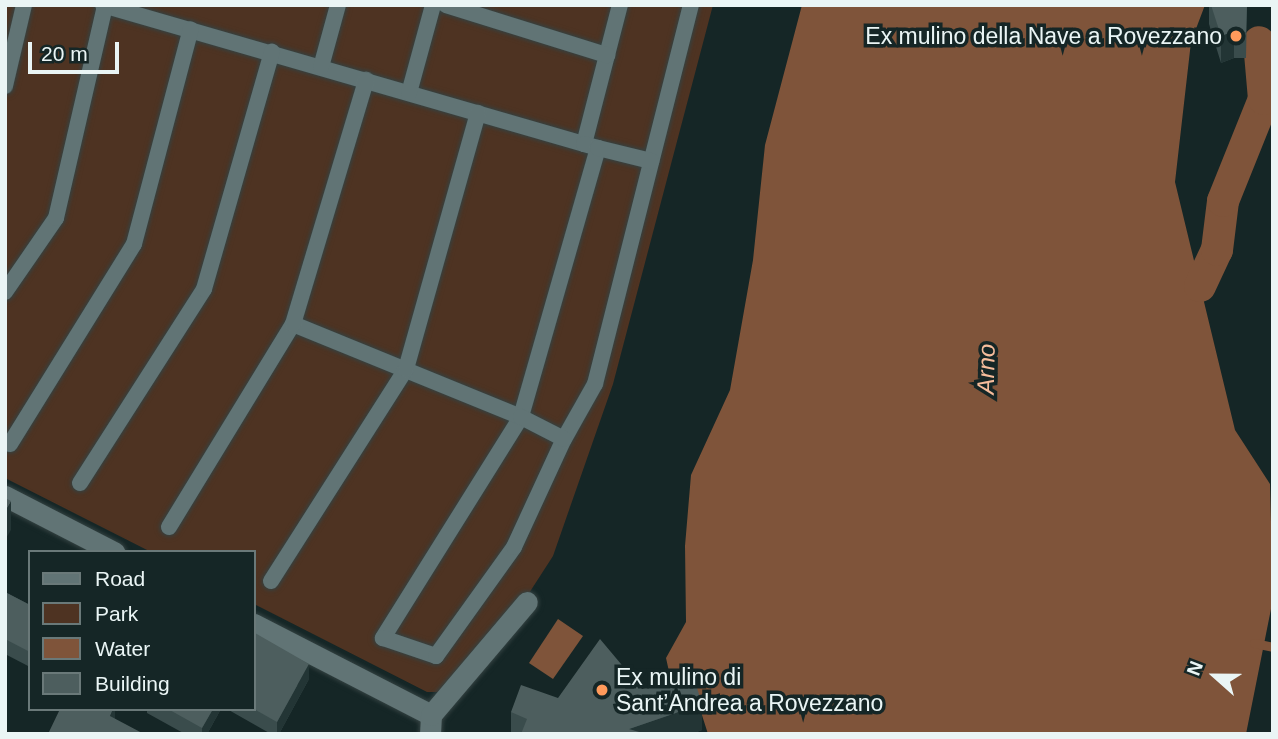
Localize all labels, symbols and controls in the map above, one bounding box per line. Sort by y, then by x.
place label: Ex mulino della Nave a Rovezzano [865,22,1222,50]
scale bar [32,28,122,72]
marker: Ex mulino della Nave a Rovezzano [1228,28,1244,44]
text: 20 m [41,42,88,65]
water label: Arno [971,343,1001,395]
legend [28,550,256,711]
text: Road [95,567,145,590]
text: Park [95,602,138,625]
text: Water [95,637,150,660]
north arrow [1180,641,1250,711]
text: N [1183,658,1207,678]
place label: Ex mulino di Sant’Andrea a Rovezzano [616,663,883,717]
text: Building [95,672,170,695]
marker: Ex mulino di Sant’Andrea a Rovezzano [594,682,610,698]

